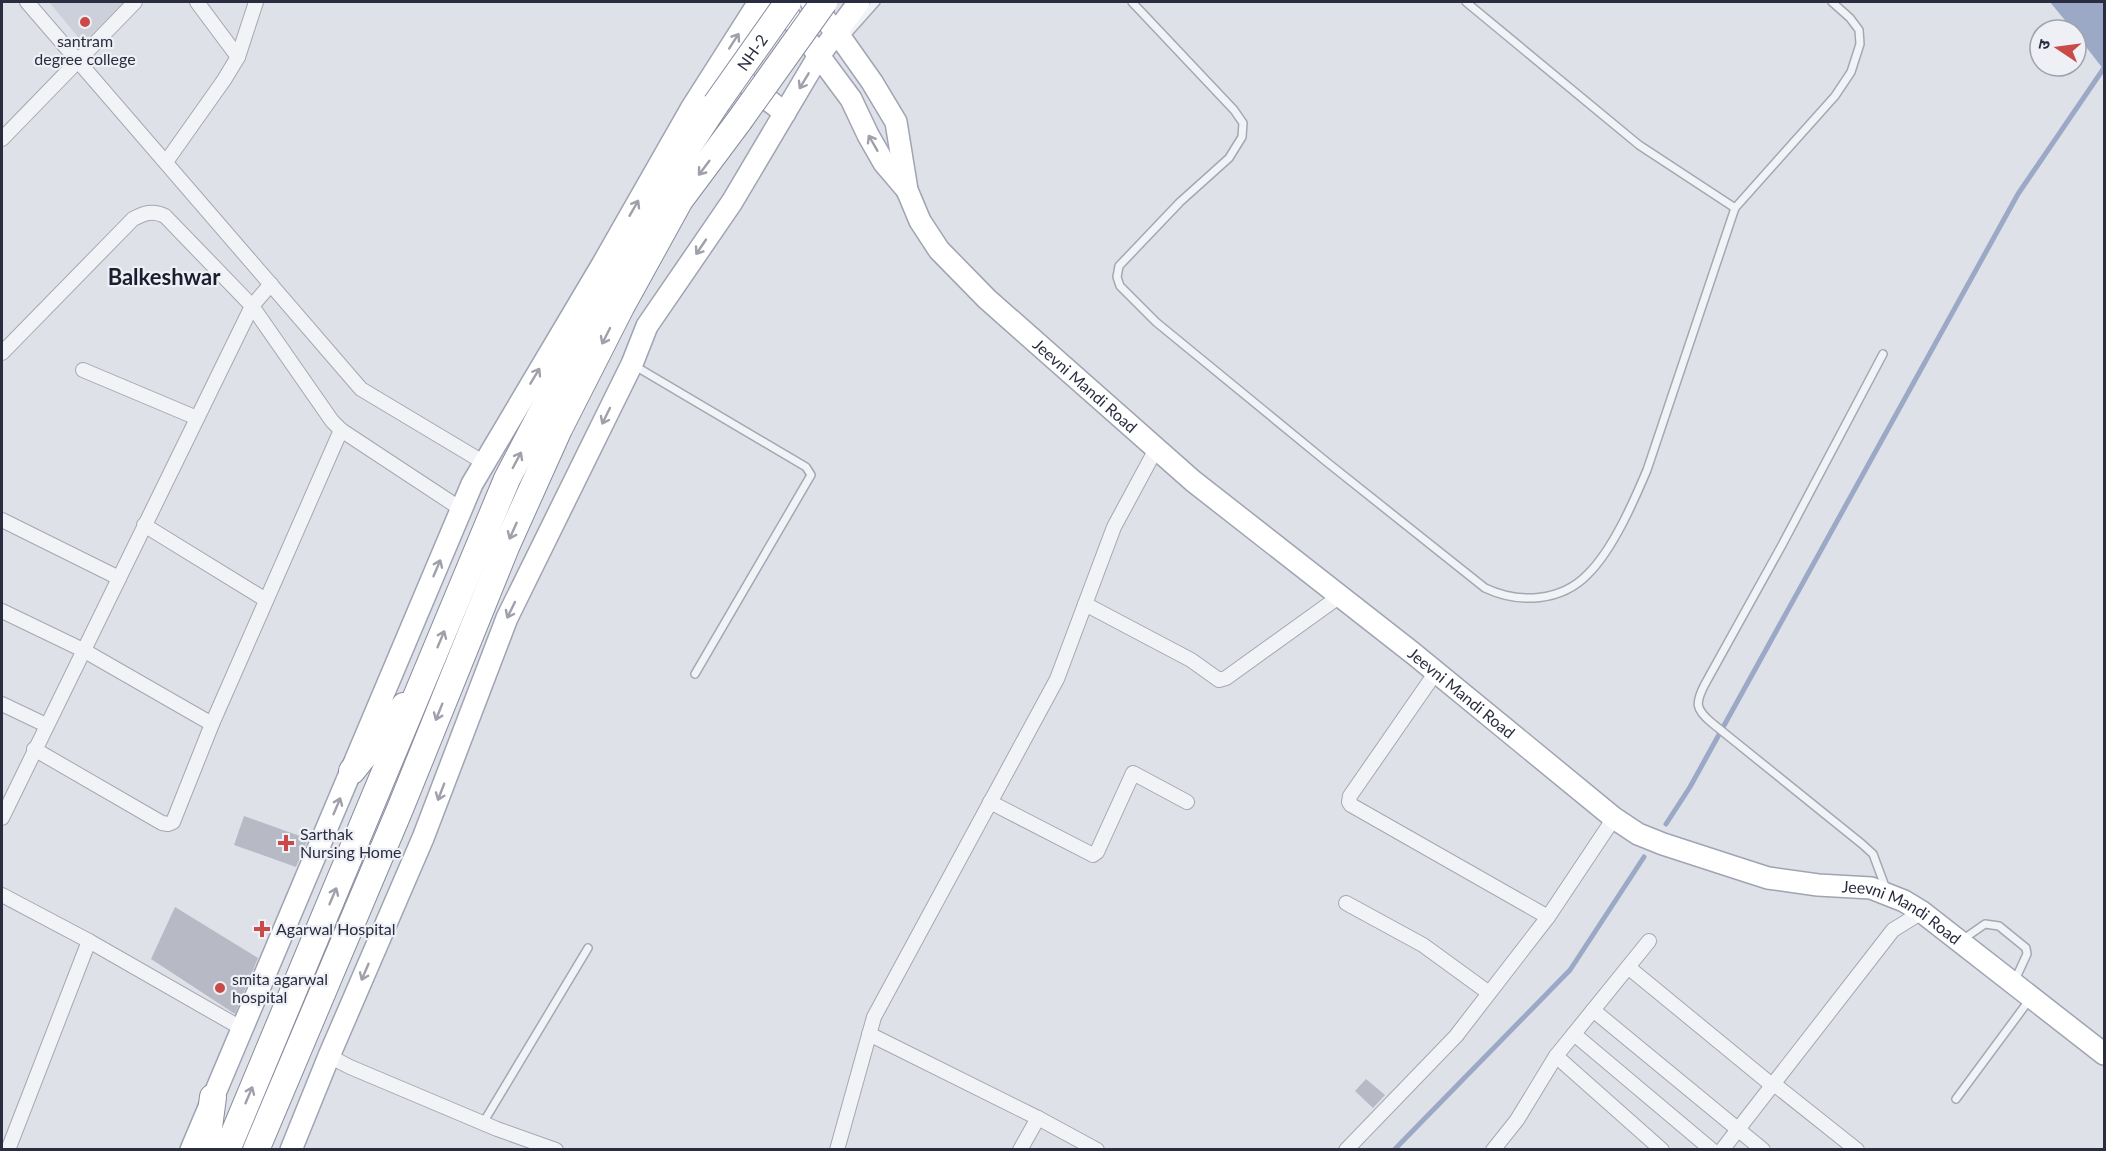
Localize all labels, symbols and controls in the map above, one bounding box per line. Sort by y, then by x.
marker: santram degree college [78,15,92,29]
north arrow [2028,18,2088,78]
place label: santram degree college [34,31,136,68]
street label: NH-2 [733,31,771,74]
one-way arrow [728,33,740,50]
text: उ [2033,37,2053,51]
one-way arrow [797,72,809,89]
one-way arrow [867,135,879,152]
one-way arrow [698,160,711,176]
one-way arrow [628,200,640,217]
one-way arrow [695,239,707,255]
district label: Balkeshwar [108,263,221,290]
one-way arrow [600,327,611,345]
street label: Jeevni Mandi Road [1030,334,1141,436]
one-way arrow [529,368,541,385]
one-way arrow [600,407,611,425]
one-way arrow [511,452,523,469]
one-way arrow [507,522,519,540]
one-way arrow [432,559,443,577]
one-way arrow [504,601,516,619]
one-way arrow [436,631,447,649]
street label: Jeevni Mandi Road [1405,643,1519,742]
one-way arrow [433,702,444,720]
one-way arrow [434,782,445,801]
one-way arrow [332,797,343,815]
place label: Sarthak Nursing Home [300,824,402,861]
marker: Sarthak Nursing Home [277,834,295,852]
street label: Jeevni Mandi Road [1841,876,1965,948]
one-way arrow [327,888,339,906]
place label: Agarwal Hospital [276,919,395,938]
marker: Agarwal Hospital [253,920,271,938]
one-way arrow [359,962,370,981]
place label: smita agarwal hospital [232,969,328,1006]
marker: smita agarwal hospital [213,981,227,995]
one-way arrow [244,1087,255,1105]

